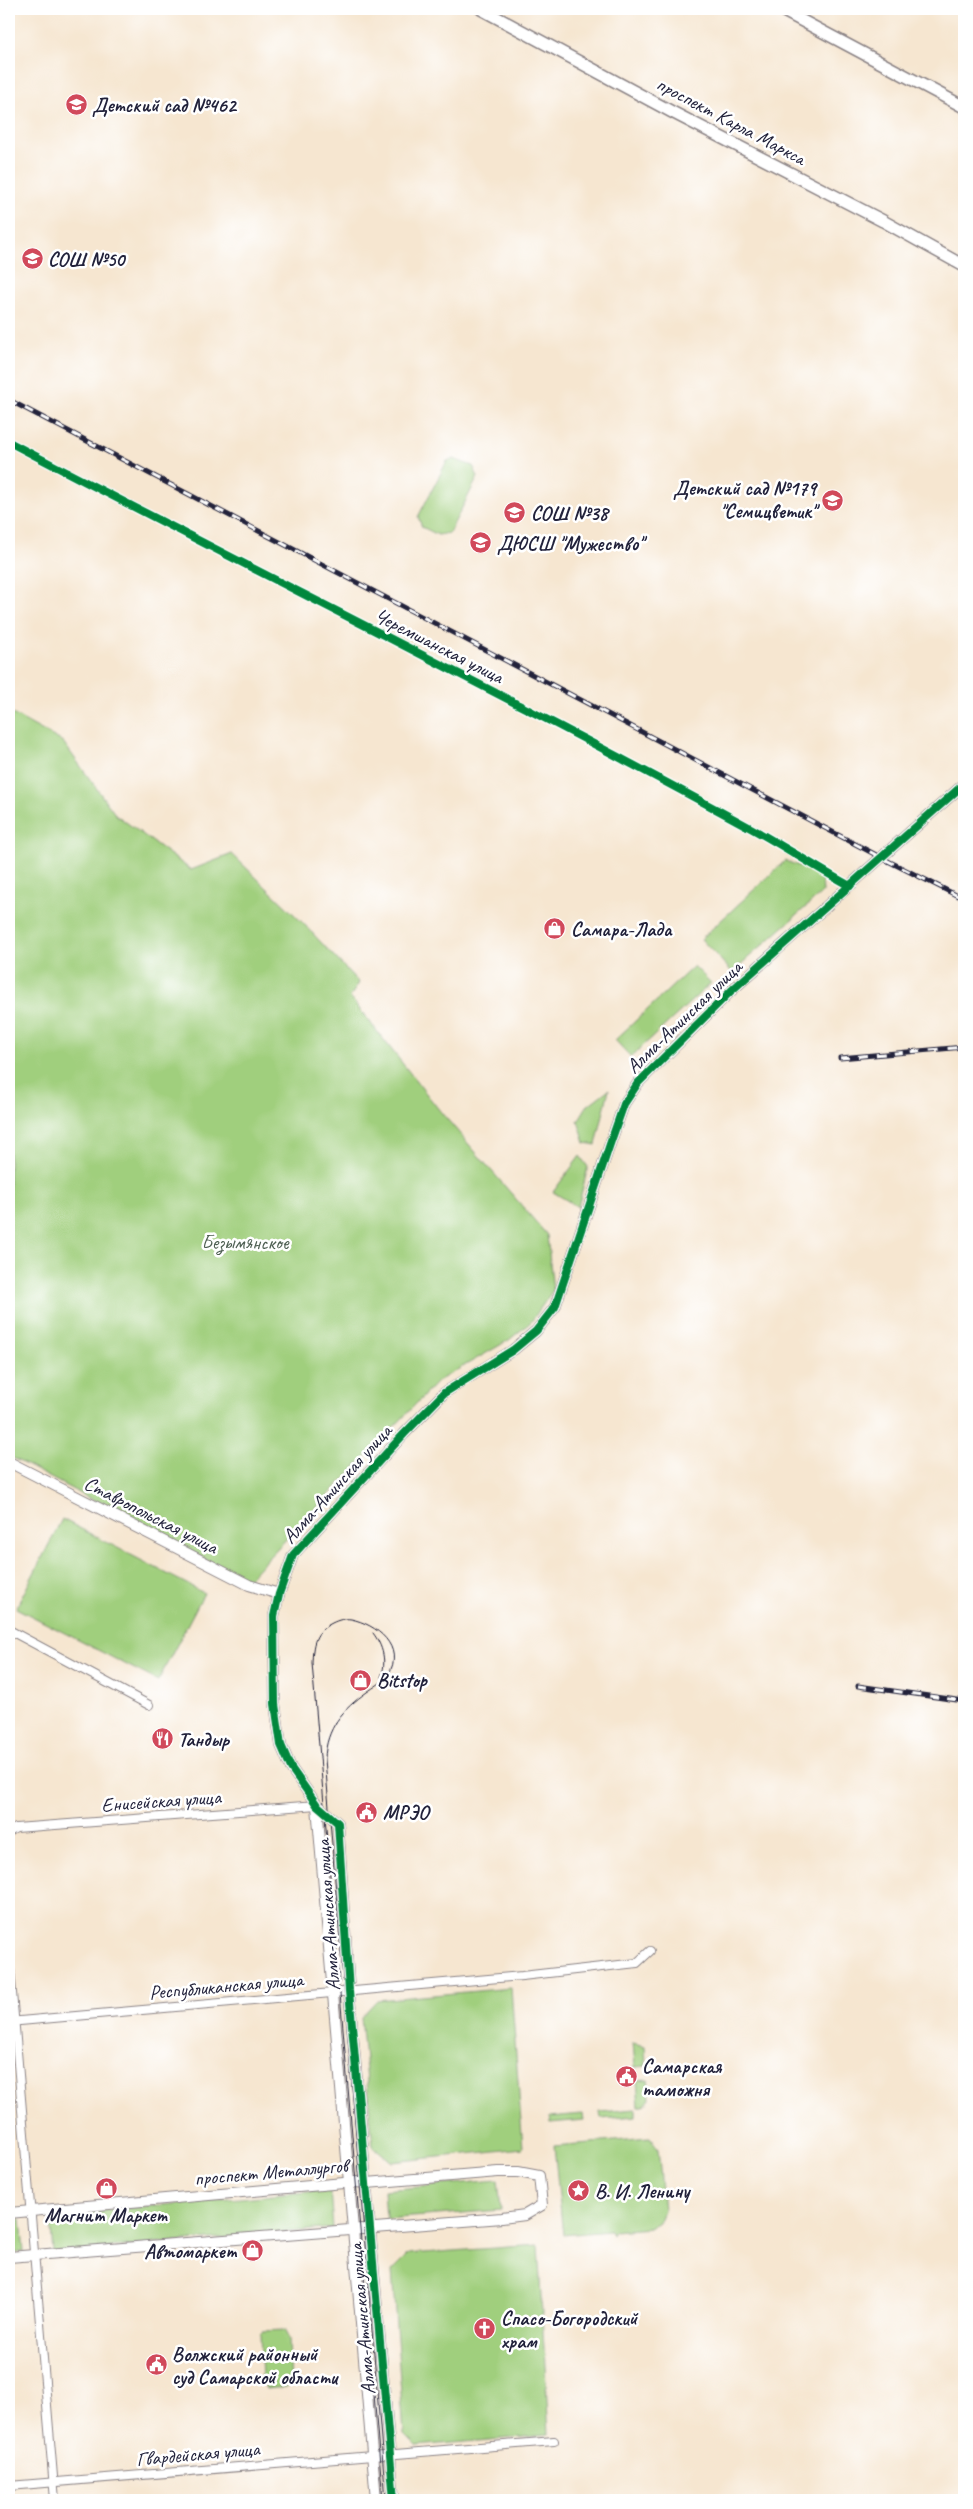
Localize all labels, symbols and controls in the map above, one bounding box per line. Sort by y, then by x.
street label: проспект Карла Маркса [652,71,811,172]
school or university icon: Детский сад №462 [64,93,88,117]
place label: Детский сад №462 [92,93,238,118]
school or university icon: СОШ №50 [20,247,44,271]
place label: СОШ №50 [48,247,126,272]
place label: Детский сад №179 "Семицветик" [673,476,820,524]
school or university icon: Детский сад №179 "Семицветик" [820,488,844,512]
school or university icon: СОШ №38 [503,501,527,525]
place label: СОШ №38 [531,501,611,526]
school or university icon: ДЮСШ "Мужество" [469,531,493,555]
place label: ДЮСШ "Мужество" [497,531,648,556]
street label: Черемшанская улица [370,603,509,690]
shop icon: Самара-Лада [543,917,567,941]
place label: Самара-Лада [571,917,673,942]
street label: Алма-Атинская улица [621,954,749,1079]
park label: Безымянское [202,1230,290,1256]
street label: Алма-Атинская улица [277,1418,398,1549]
street label: Ставропольская улица [80,1471,224,1560]
shop icon: Bitstop [349,1668,373,1692]
place label: Bitstop [377,1668,428,1693]
restaurant icon: Тандыр [150,1727,174,1751]
place label: Тандыр [178,1727,230,1752]
street label: Енисейская улица [100,1784,224,1818]
public building icon: МРЭО [355,1800,379,1824]
place label: МРЭО [383,1800,431,1825]
street label: Алма-Атинская улица [310,1837,346,1992]
street label: Республиканская улица [148,1967,306,2005]
place label: Самарская таможня [642,2054,723,2102]
public building icon: Самарская таможня [614,2065,638,2089]
street label: проспект Металлургов [193,2153,352,2191]
shop icon: Магнит Маркет [94,2177,118,2201]
place icon: В. И. Ленину [567,2179,591,2203]
place label: В. И. Ленину [595,2179,691,2204]
place label: Магнит Маркет [45,2203,168,2228]
place label: Автомаркет [144,2239,238,2264]
shop icon: Автомаркет [241,2239,265,2263]
street label: Алма-Атинская улица [343,2240,381,2396]
place label: Спасо-Богородский храм [501,2306,639,2354]
church icon: Спасо-Богородский храм [473,2317,497,2341]
place label: Волжский районный суд Самарской области [172,2342,339,2390]
public building icon: Волжский районный суд Самарской области [144,2353,168,2377]
street label: Гвардейская улица [135,2436,263,2472]

